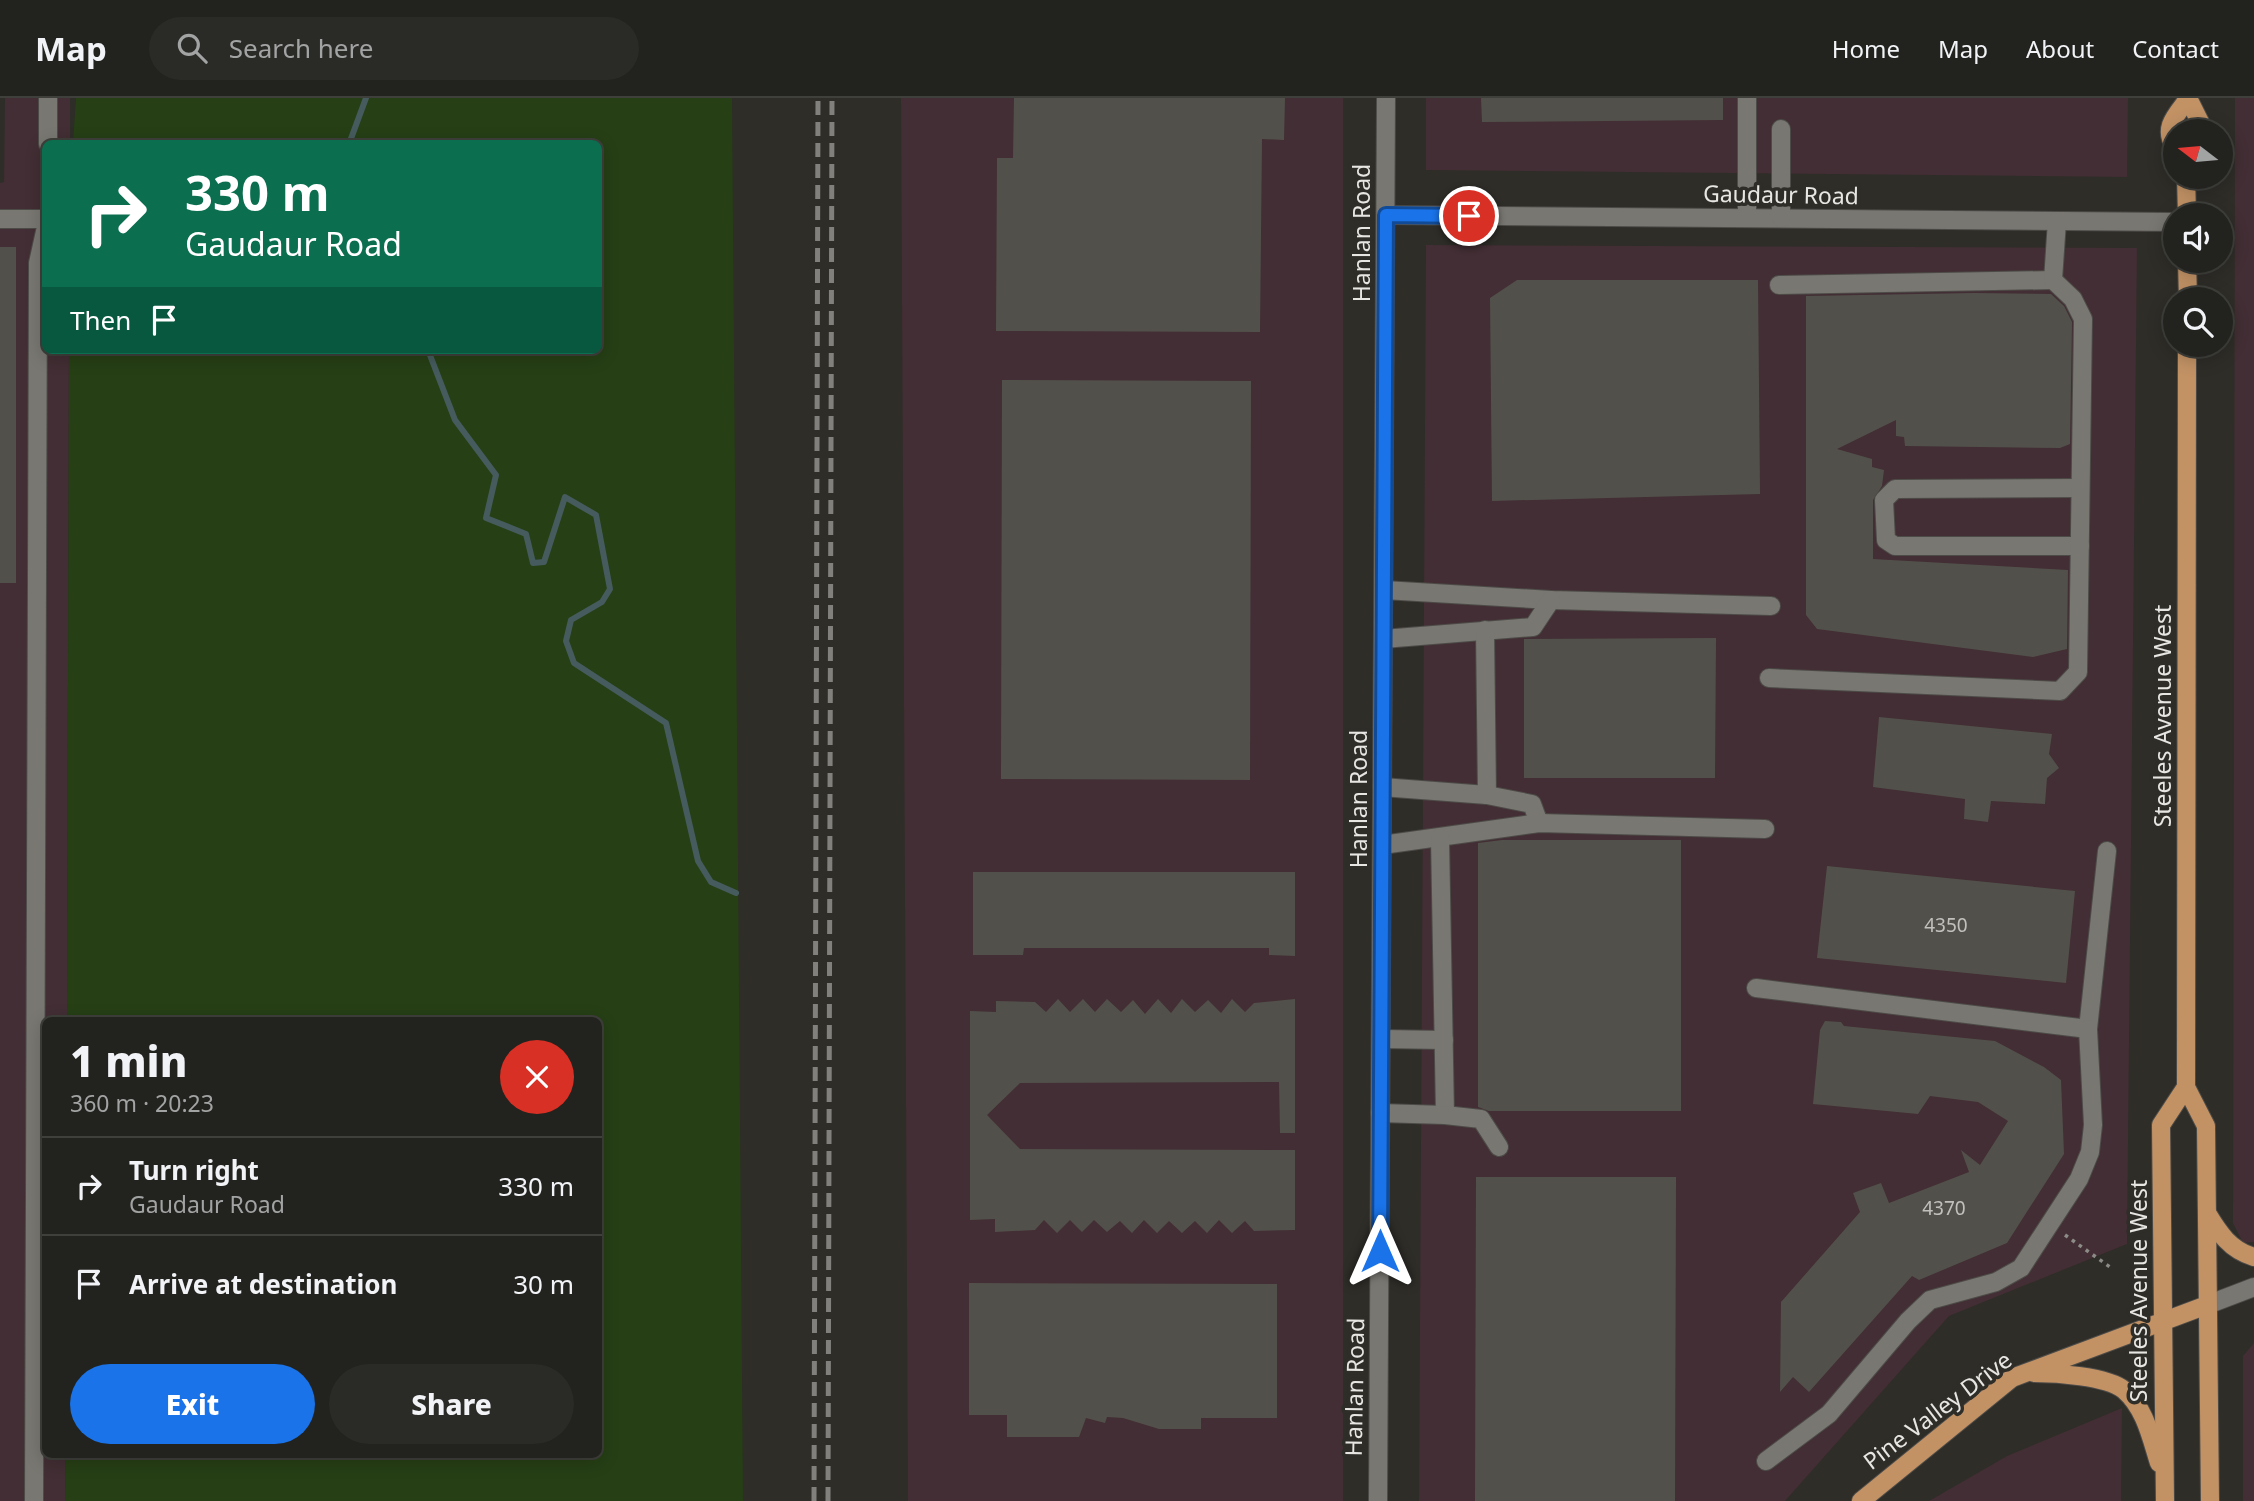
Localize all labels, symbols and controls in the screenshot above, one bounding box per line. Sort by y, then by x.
search box [149,17,639,80]
text: Map [35,26,107,71]
icon: search [173,29,211,67]
text: Search here [229,30,373,66]
text: Home [1832,32,1900,65]
text: Map [1938,32,1988,65]
text: About [2026,32,2094,65]
text: Contact [2132,32,2219,65]
north arrow [2163,119,2233,189]
map controls [2163,119,2233,357]
text: 330 m [185,159,330,225]
street label: Hanlan Road [1345,164,1377,302]
icon: right [70,168,161,259]
street label: Gaudaur Road [1703,177,1859,211]
pin [1439,186,1499,246]
icon: arrive [1450,197,1488,235]
button: sound [2163,203,2233,273]
text: Gaudaur Road [185,222,402,265]
button: search [2163,287,2233,357]
icon: arrive [145,301,183,339]
text: Then [70,302,131,338]
street label: Steeles Avenue West [2146,605,2178,827]
street label: Hanlan Road [1342,730,1374,868]
house number: 4350 [1924,912,1968,938]
text: 1 min [70,1032,187,1089]
button: close [500,1040,574,1114]
text: 360 m · 20:23 [70,1087,214,1119]
text: Turn right [129,1152,259,1188]
icon: right [70,1167,108,1205]
text: 330 m [498,1168,574,1204]
street label: Steeles Avenue West [2122,1180,2154,1402]
text: Gaudaur Road [129,1188,285,1220]
house number: 4370 [1922,1195,1966,1221]
position arrow [1343,1214,1417,1288]
icon: arrive [70,1265,108,1303]
text: Arrive at destination [129,1266,398,1302]
text: 30 m [513,1266,574,1302]
street label: Hanlan Road [1337,1317,1371,1457]
street label: Pine Valley Drive [1856,1344,2018,1476]
button: Exit [70,1364,315,1444]
button: Share [329,1364,574,1444]

